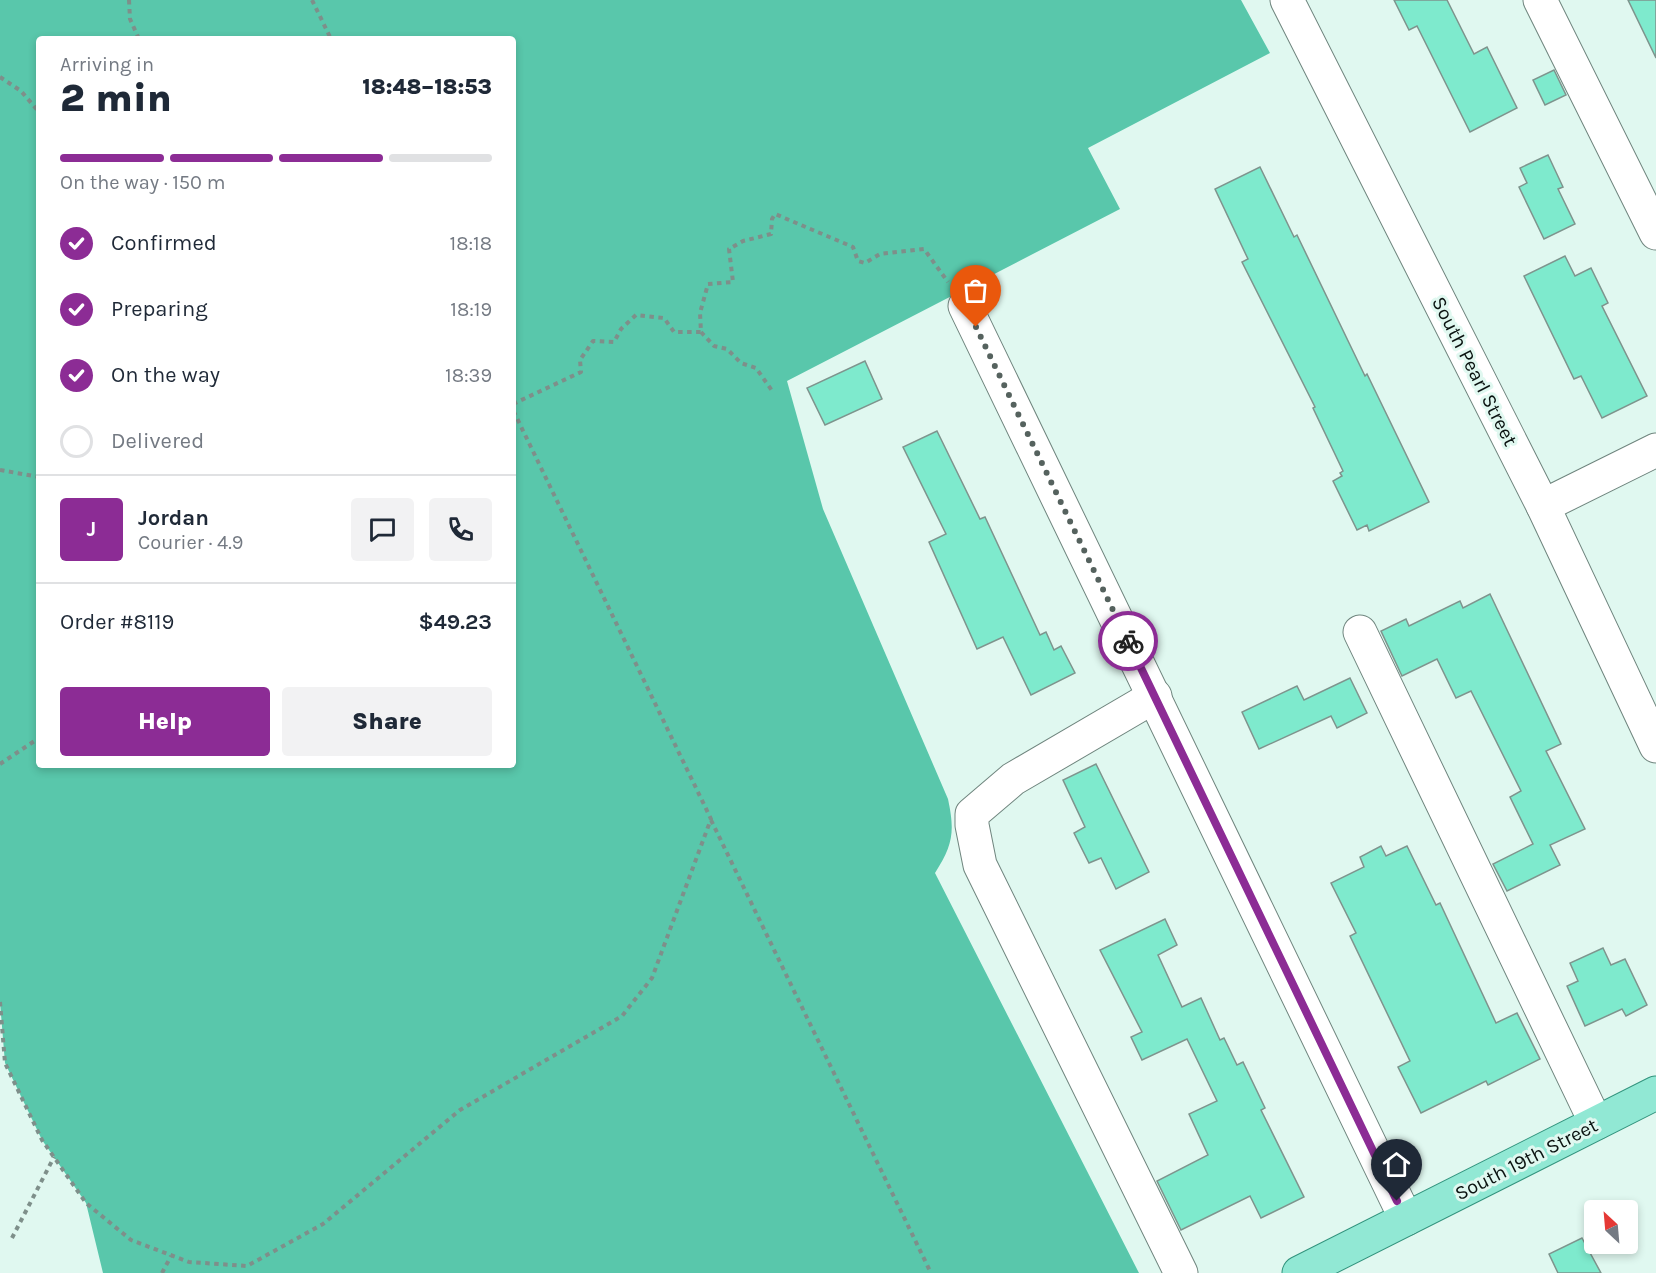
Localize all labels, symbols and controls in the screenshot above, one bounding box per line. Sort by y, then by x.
text: Arriving in [60,53,154,76]
text: 18:48–18:53 [362,74,492,100]
text: 2 min [60,75,172,121]
text: On the way · 150 m [60,171,225,194]
icon: check [60,227,93,260]
text: Confirmed [111,230,217,256]
text: 18:18 [450,232,492,255]
pin [950,265,1001,327]
icon: bag [959,274,992,307]
icon: check [60,293,93,326]
street label: South Pearl Street [1427,293,1522,450]
text: Preparing [111,296,208,322]
text: 18:19 [450,298,492,321]
icon: check [60,359,93,392]
text: On the way [111,362,220,388]
text: 18:39 [445,364,492,387]
text: Delivered [111,428,204,454]
button: chat [351,498,414,561]
button: phone [429,498,492,561]
text: Jordan [138,505,209,531]
text: J [87,516,96,542]
text: Courier · 4.9 [138,531,243,554]
text: Order #8119 [60,609,174,635]
text: $49.23 [419,609,492,635]
courier [1098,611,1158,671]
icon: bike [1112,625,1145,658]
button: Help [60,687,270,756]
button: Share [282,687,492,756]
street label: South 19th Street [1451,1113,1602,1205]
pin [1371,1139,1422,1201]
icon: home [1380,1148,1413,1181]
north arrow [1584,1200,1638,1254]
map controls [1584,1200,1638,1254]

